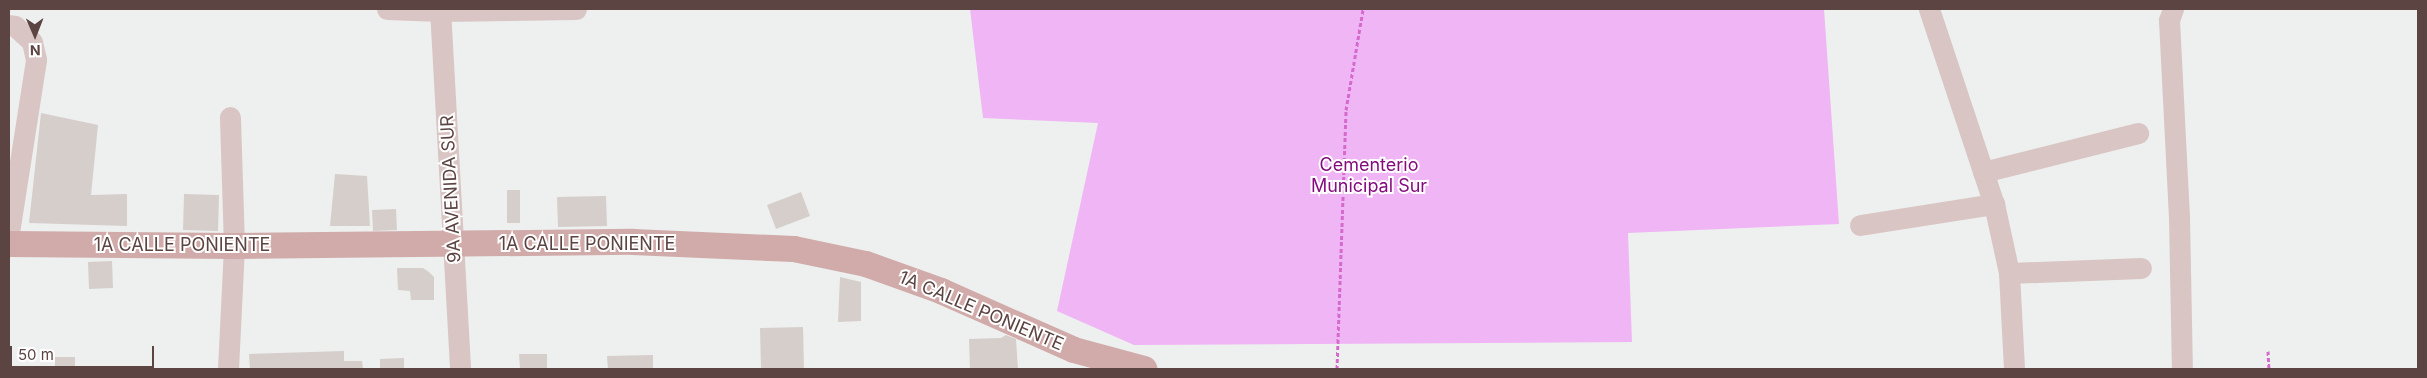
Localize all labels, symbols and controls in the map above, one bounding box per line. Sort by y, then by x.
north arrow [10,10,60,60]
text: N [30,42,41,59]
street label: 9A AVENIDA SUR [436,115,466,263]
park label: Cementerio Municipal Sur [1311,155,1427,198]
street label: 1A CALLE PONIENTE [499,233,675,255]
street label: 1A CALLE PONIENTE [94,234,270,256]
street label: 1A CALLE PONIENTE [895,267,1067,355]
scale bar [12,336,156,368]
text: 50 m [18,345,54,364]

